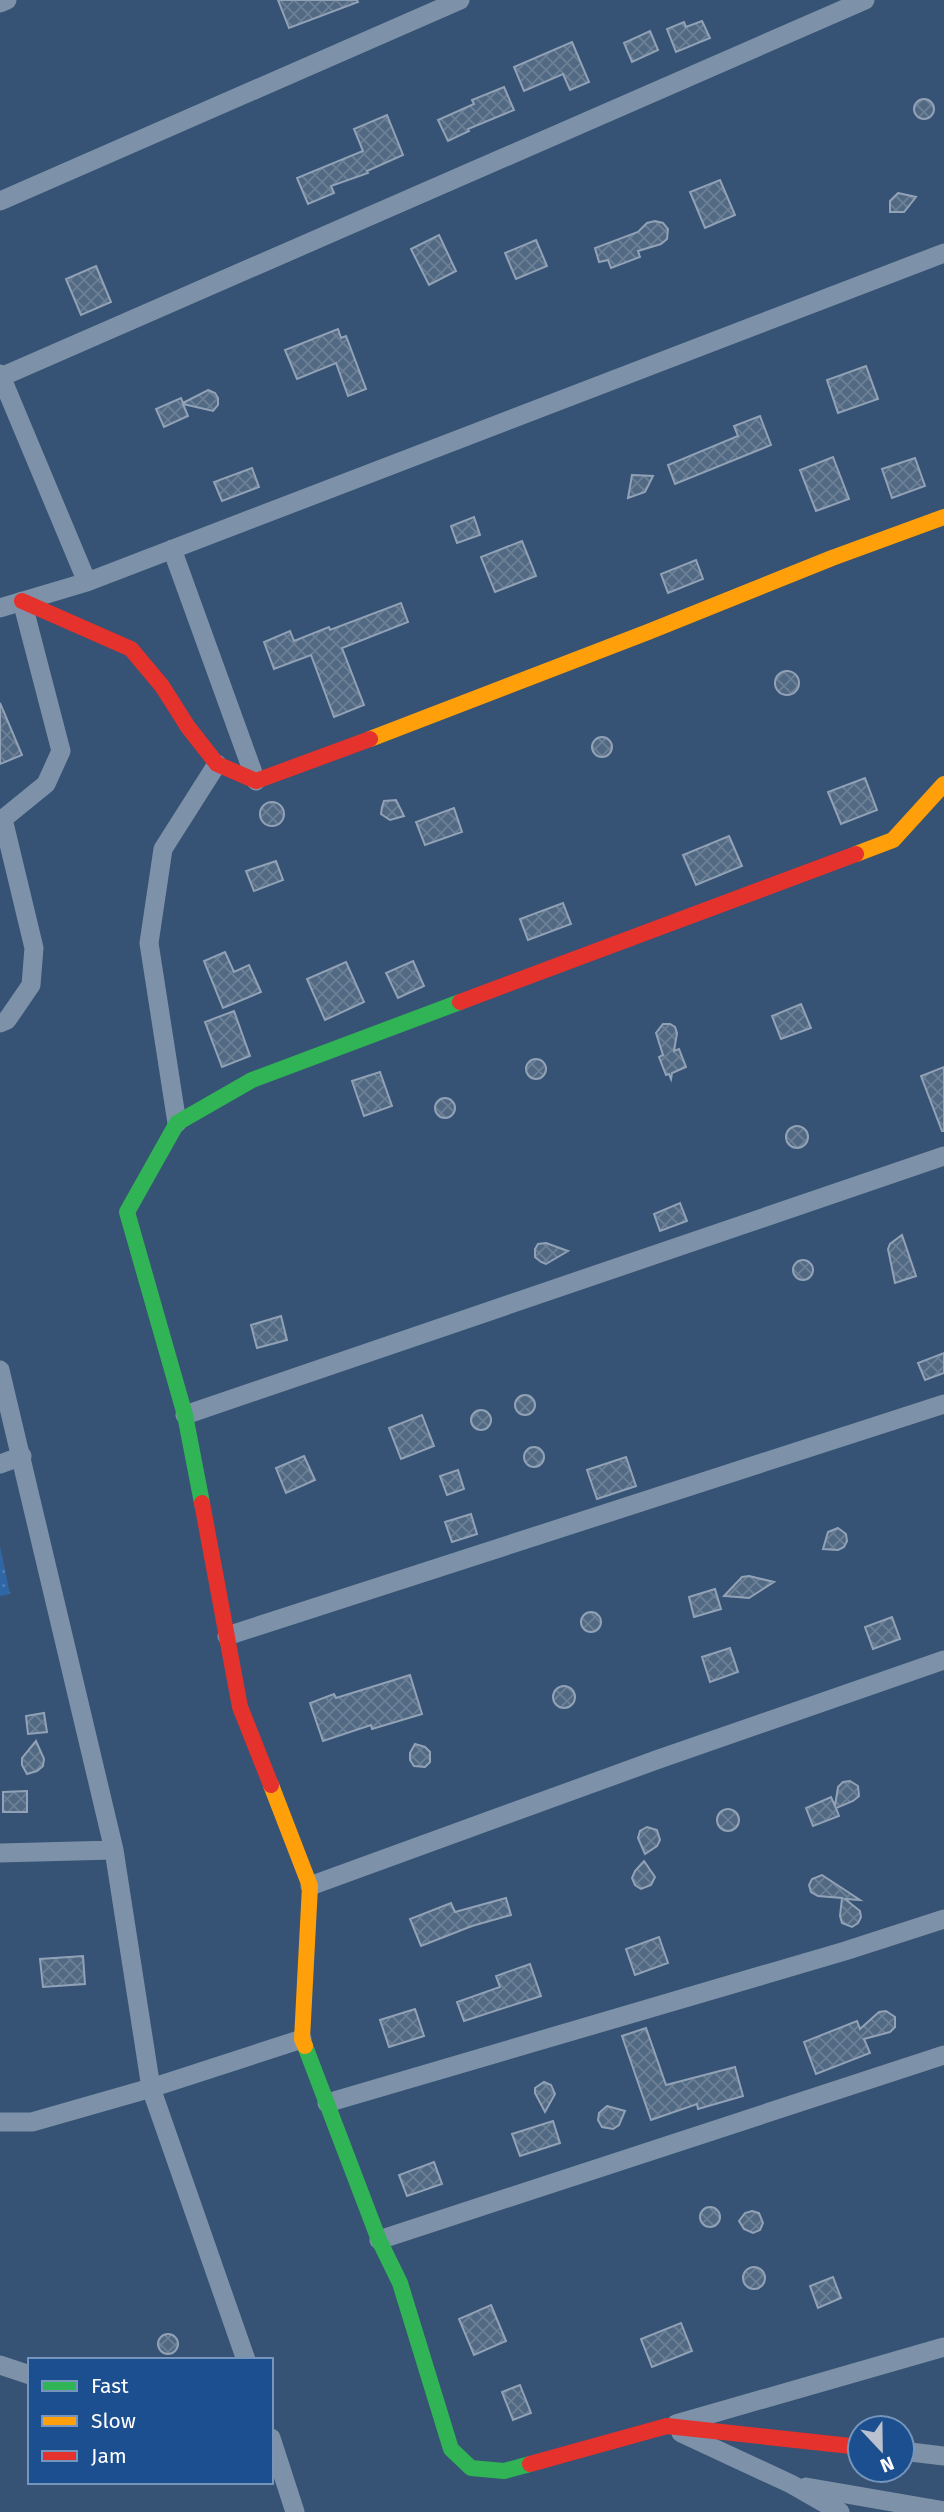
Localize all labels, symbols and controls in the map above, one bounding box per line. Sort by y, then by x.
legend [28,2358,273,2484]
text: Fast [91,2373,129,2399]
text: Slow [91,2408,136,2434]
north arrow [846,2414,916,2484]
text: Jam [91,2443,127,2469]
text: N [877,2451,897,2477]

